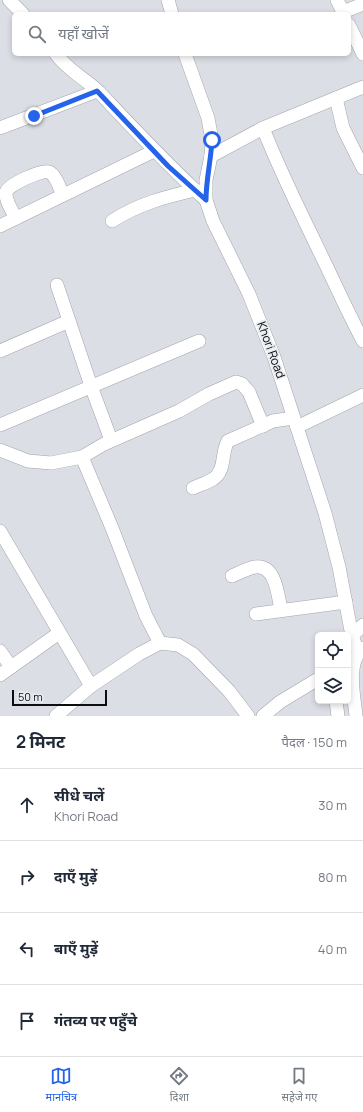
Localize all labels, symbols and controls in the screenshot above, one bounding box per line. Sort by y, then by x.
search box [12,12,351,56]
icon: search [26,23,48,45]
text: यहाँ खोजें [58,23,109,44]
route end [25,107,43,125]
route start [203,131,221,149]
street label: Khori Road [253,319,290,381]
map controls [315,632,351,704]
button: locate [315,632,351,668]
button: layers [315,668,351,704]
scale bar [12,688,107,707]
text: 50 m [18,689,43,704]
text: 2 मिनट [16,730,65,753]
text: पैदल · 150 m [282,733,347,751]
text: सीधे चलें [54,785,104,806]
icon: ahead [16,794,38,816]
text: 30 m [318,796,347,814]
text: Khori Road [54,807,118,825]
icon: right [16,866,38,888]
text: दाएँ मुड़ें [54,866,97,887]
text: 80 m [318,868,347,886]
icon: left [16,938,38,960]
text: बाएँ मुड़ें [54,938,98,959]
text: 40 m [318,940,347,958]
icon: arrive [16,1010,38,1032]
text: गंतव्य पर पहुँचे [54,1010,137,1031]
tab: मानचित्र [46,1065,77,1105]
tab: दिशा [168,1065,190,1105]
tab: सहेजे गए [281,1065,317,1105]

